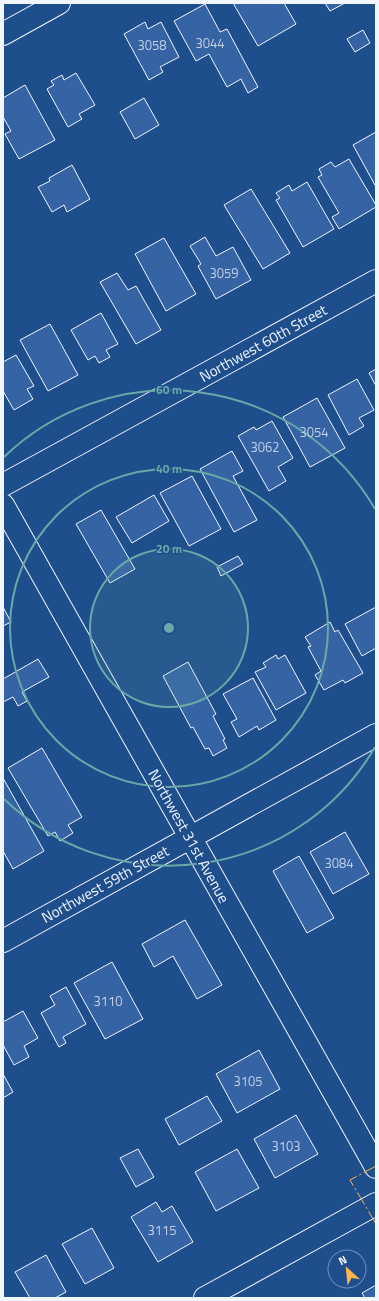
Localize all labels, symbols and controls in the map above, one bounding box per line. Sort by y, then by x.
house number: 3044 [195,33,225,53]
house number: 3058 [137,35,167,55]
house number: 3059 [209,263,239,283]
street label: Northwest 60th Street [195,298,332,388]
text: 60 m [156,380,182,399]
house number: 3054 [299,422,329,442]
house number: 3062 [250,437,280,457]
text: 40 m [156,459,182,478]
text: 20 m [156,539,182,558]
centre of rings [162,621,176,635]
street label: Northwest 31st Avenue [143,765,235,907]
street label: Northwest 59th Street [37,839,174,929]
house number: 3084 [324,853,354,873]
house number: 3110 [93,991,123,1011]
house number: 3105 [233,1071,263,1091]
house number: 3103 [271,1136,301,1156]
house number: 3115 [147,1220,177,1240]
north arrow [327,1249,367,1289]
text: N [335,1251,349,1269]

